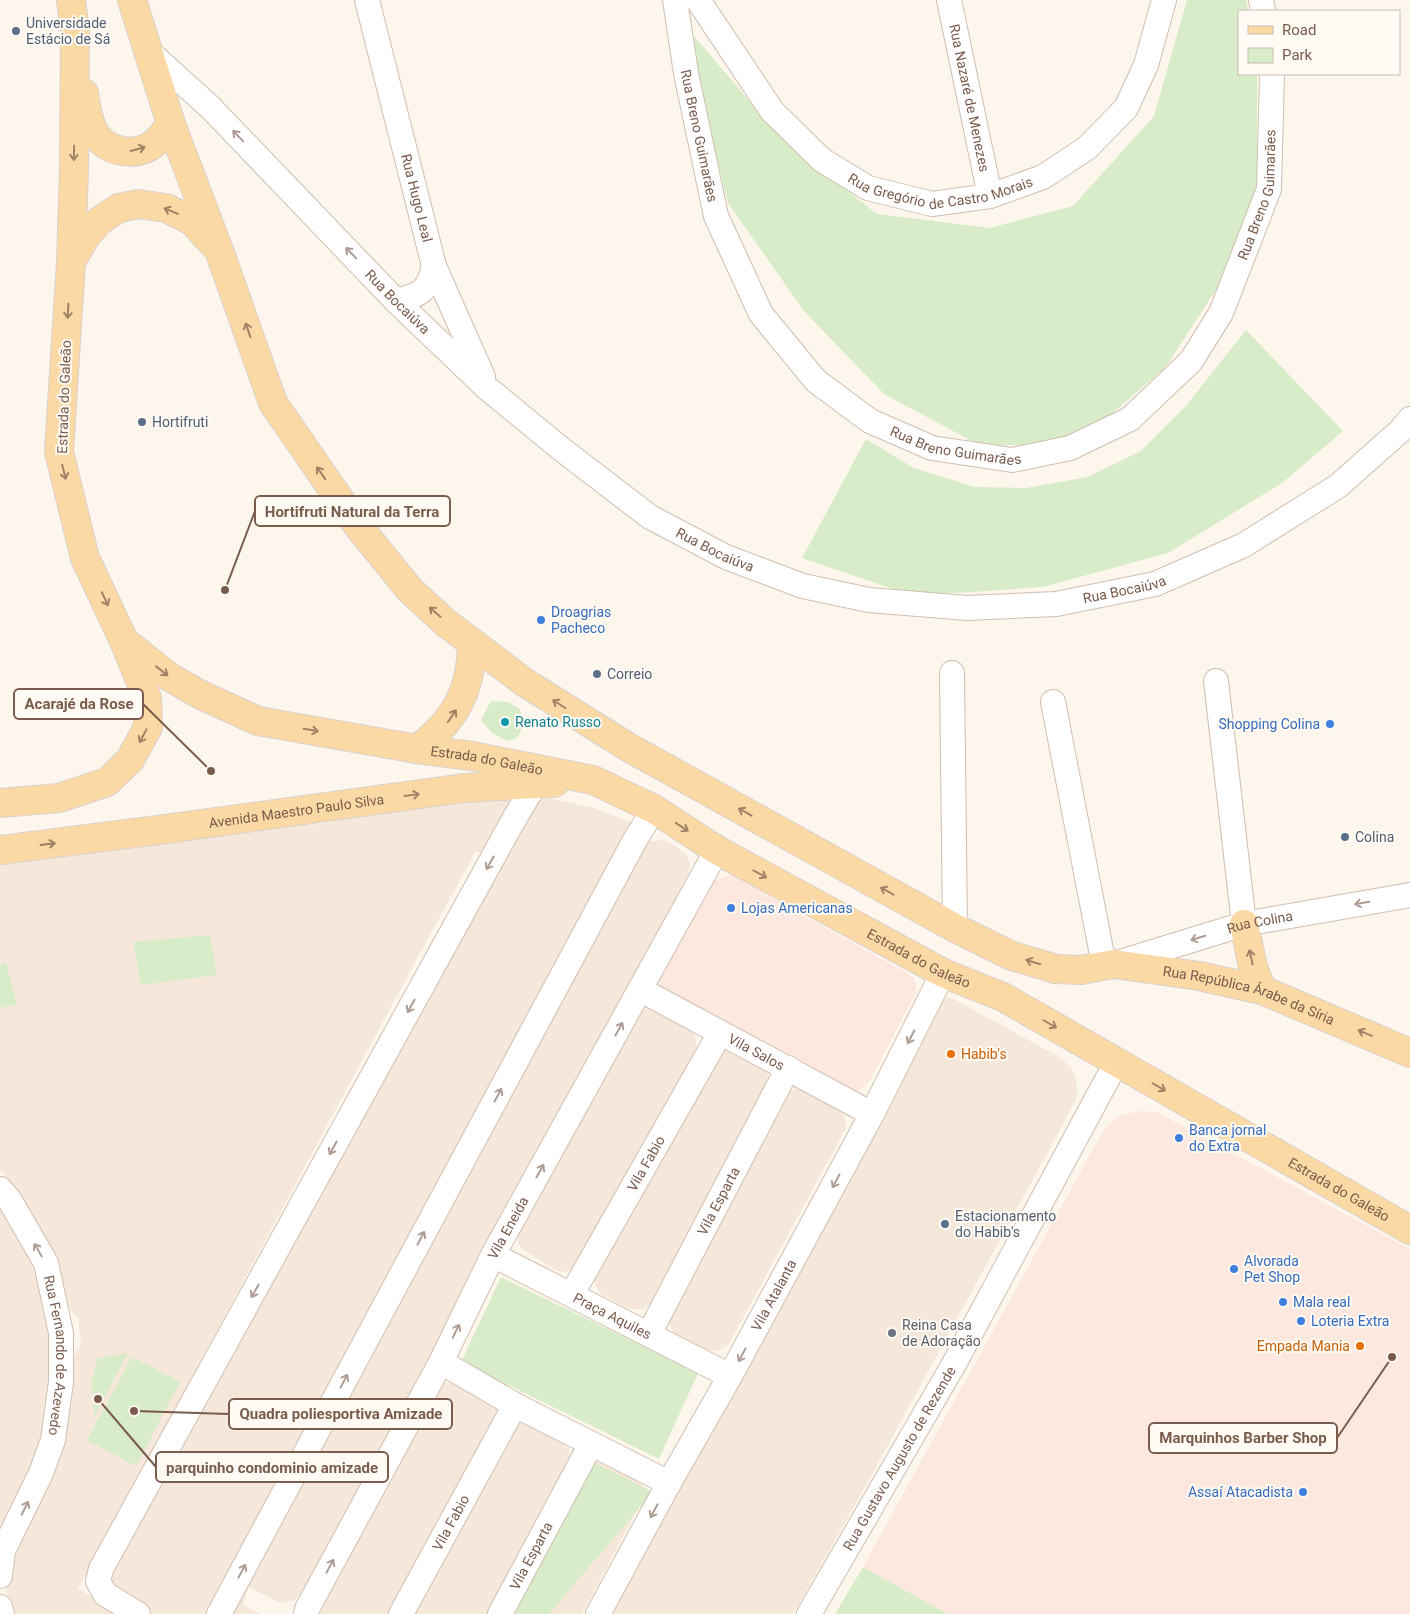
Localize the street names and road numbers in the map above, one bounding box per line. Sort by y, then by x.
street label: Rua Nazaré de Menezes [946,23,993,173]
street label: Rua Breno Guimarães [678,68,721,203]
street label: Rua Breno Guimarães [1234,129,1279,262]
street label: Rua Hugo Leal [398,152,436,244]
street label: Rua Gregório de Castro Morais [845,164,1037,188]
street label: Rua Bocaiúva [362,266,433,337]
street label: Estrada do Galeão [54,340,74,454]
street label: Rua Breno Guimarães [888,423,1023,468]
street label: Rua Bocaiúva [673,524,756,575]
street label: Rua Bocaiúva [1081,572,1168,606]
street label: Estrada do Galeão [430,743,544,778]
street label: Avenida Maestro Paulo Silva [208,791,385,831]
street label: Rua Colina [1225,908,1294,937]
street label: Estrada do Galeão [864,925,973,991]
street label: Rua República Árabe da Síria [1162,963,1337,1028]
street label: Vila Salos [726,1030,787,1074]
street label: Vila Fabio [624,1133,668,1194]
street label: Estrada do Galeão [1286,1154,1392,1225]
street label: Vila Esparta [694,1164,743,1238]
street label: Vila Eneida [484,1194,532,1262]
street label: Vila Atalanta [748,1257,800,1334]
street label: Rua Fernando de Azevedo [41,1274,70,1437]
street label: Praça Aquiles [571,1289,654,1343]
street label: Rua Gustavo Augusto de Rezende [840,1363,959,1553]
street label: Vila Fabio [429,1492,472,1553]
street label: Vila Esparta [506,1519,556,1593]

